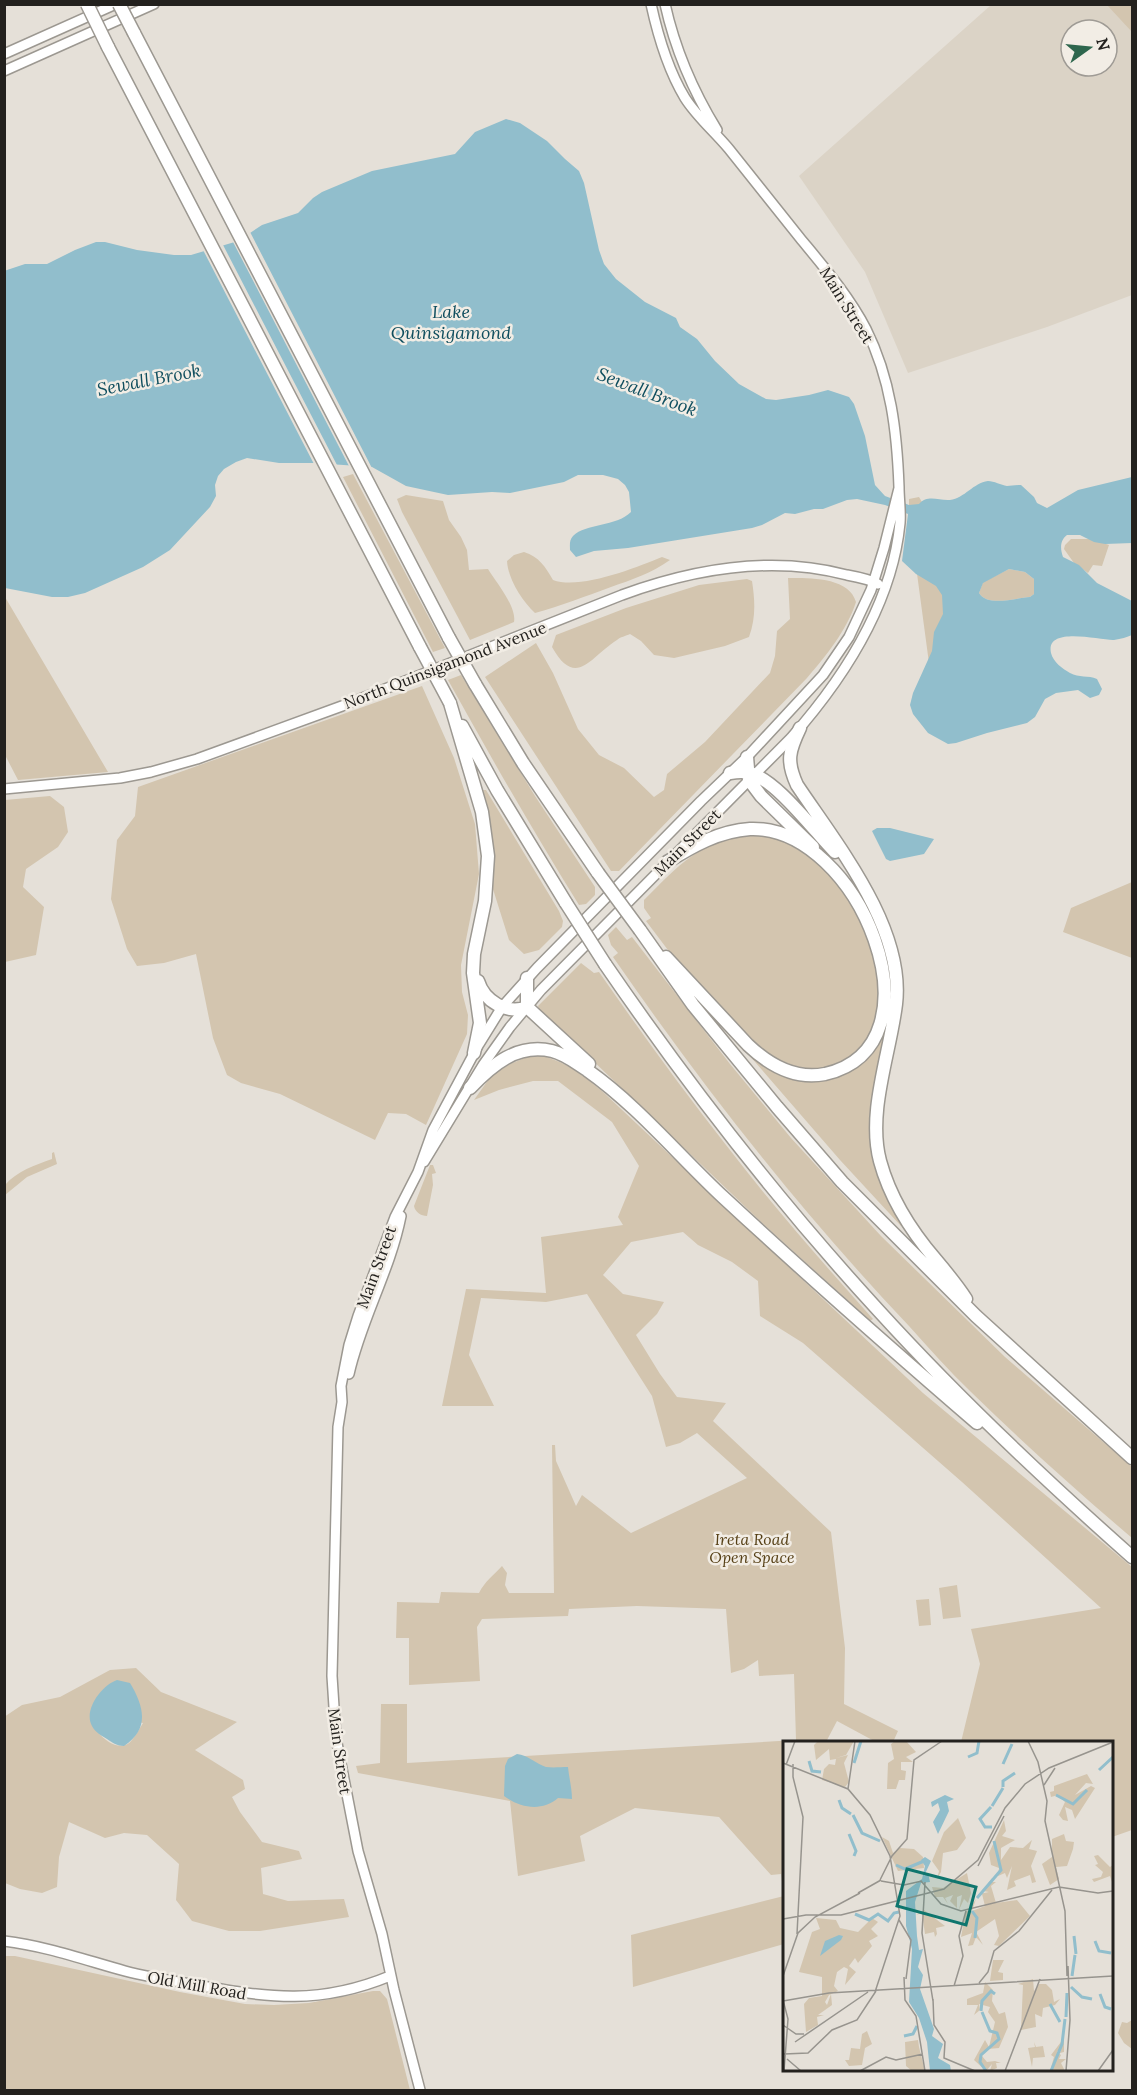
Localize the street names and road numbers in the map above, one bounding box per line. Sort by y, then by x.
street label: Main Street [816,263,879,348]
street label: North Quinsigamond Avenue [341,617,549,713]
street label: Main Street [649,804,725,880]
street label: Main Street [352,1222,401,1311]
street label: Main Street [324,1707,356,1796]
street label: Old Mill Road [146,1966,248,2004]

